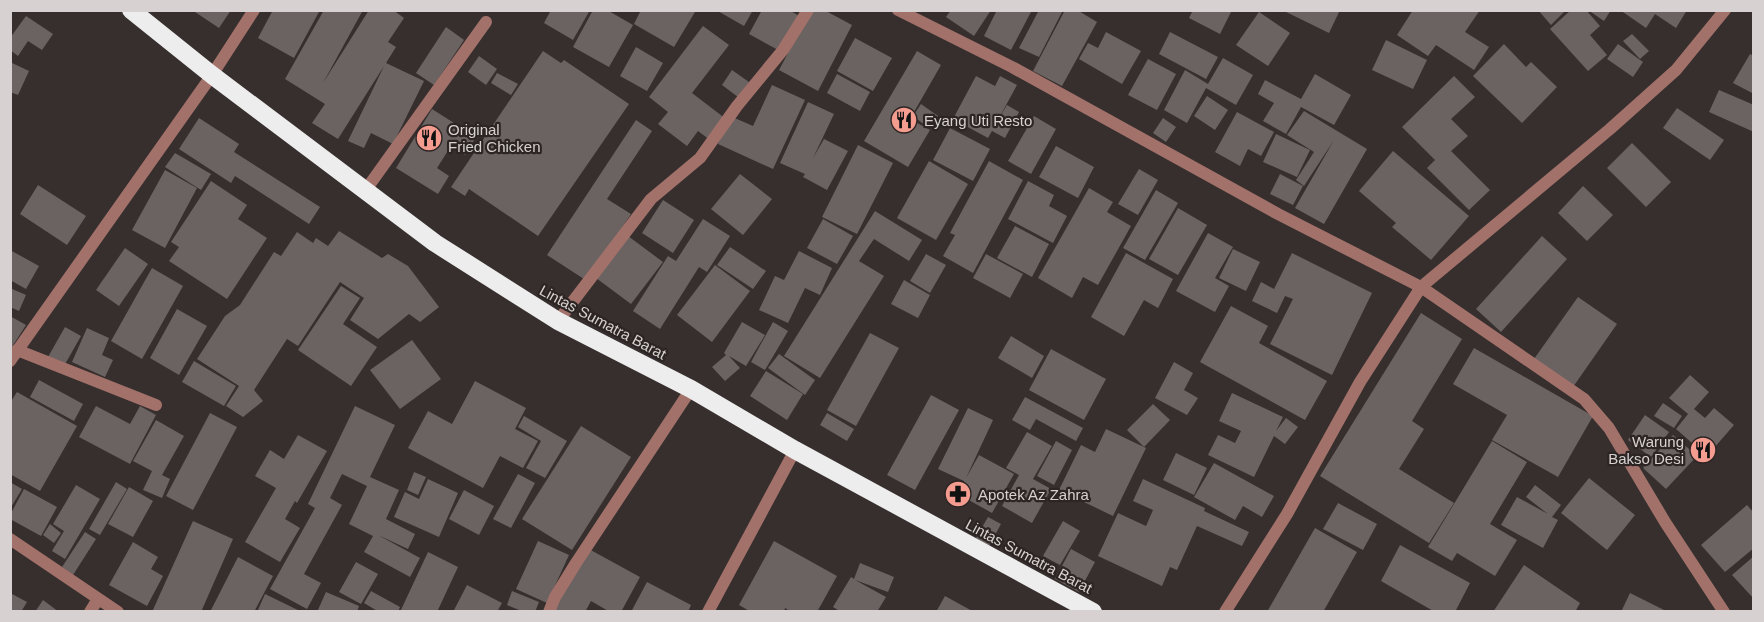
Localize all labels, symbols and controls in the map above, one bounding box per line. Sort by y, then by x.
restaurant icon: Eyang Uti Resto [889,105,919,135]
place label: Eyang Uti Resto [924,112,1032,129]
place label: Original Fried Chicken [448,121,541,155]
restaurant icon: Original Fried Chicken [414,123,444,153]
street label: Lintas Sumatra Barat [537,281,670,363]
place label: Warung Bakso Desi [1608,433,1684,467]
restaurant icon: Warung Bakso Desi [1688,435,1718,465]
pharmacy icon: Apotek Az Zahra [943,479,973,509]
place label: Apotek Az Zahra [978,486,1090,503]
street label: Lintas Sumatra Barat [963,515,1096,597]

